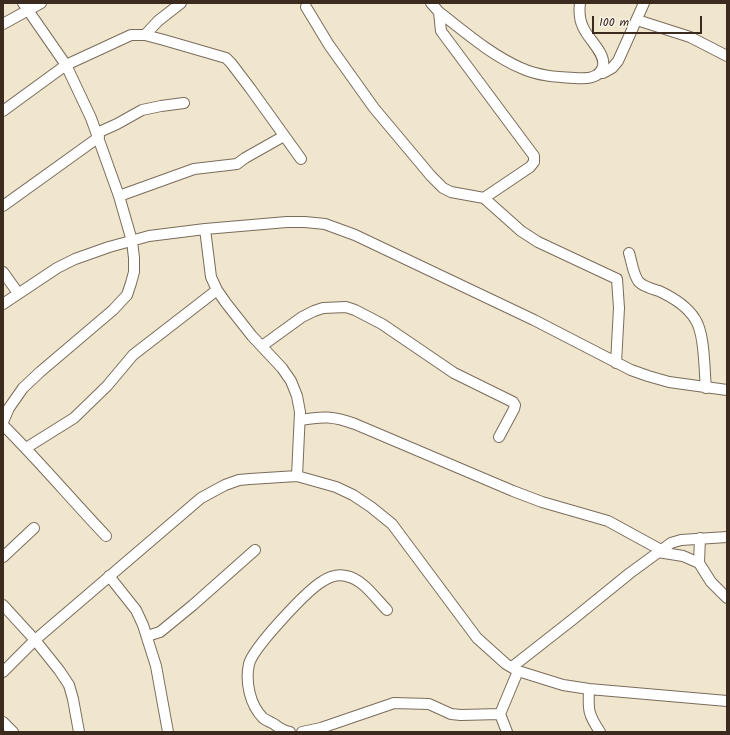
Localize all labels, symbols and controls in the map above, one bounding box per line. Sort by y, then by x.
scale bar [594,8,704,34]
text: 100 m [599,13,629,32]

